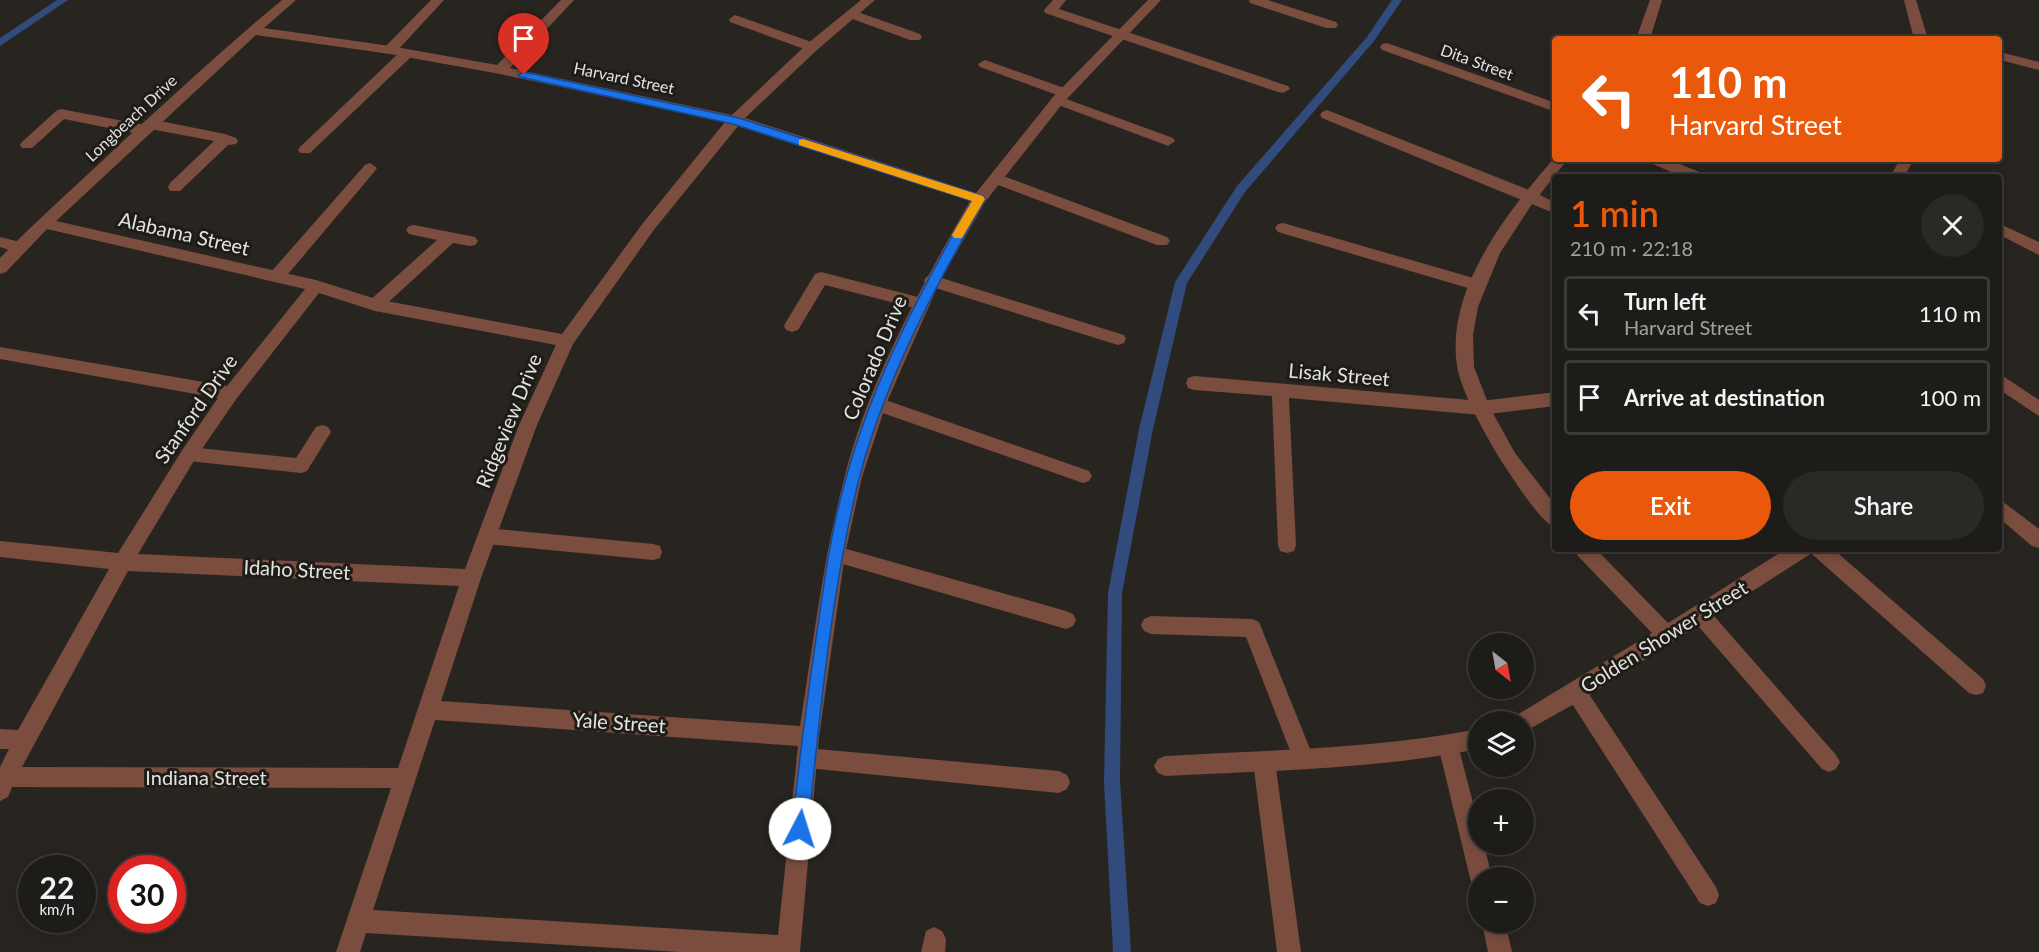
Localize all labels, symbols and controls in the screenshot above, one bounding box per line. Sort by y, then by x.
pin [498,13,549,75]
icon: arrive [507,22,540,55]
street label: Dita Street [1438,40,1516,84]
text: 110 m [1669,57,1787,107]
street label: Harvard Street [572,58,676,98]
icon: left [1570,60,1648,138]
street label: Longbeach Drive [81,70,180,165]
text: Harvard Street [1669,108,1842,141]
text: 1 min [1570,191,1659,235]
button: close [1921,194,1984,257]
street label: Alabama Street [116,206,252,260]
text: 210 m · 22:18 [1570,236,1693,260]
text: Turn left [1624,288,1706,315]
street label: Colorado Drive [837,292,911,423]
icon: left [1573,297,1606,330]
text: 110 m [1919,300,1981,327]
text: Harvard Street [1624,315,1752,339]
street label: Stanford Drive [149,349,242,467]
street label: Ridgeview Drive [470,350,546,491]
street label: Lisak Street [1287,358,1391,390]
icon: arrive [1573,381,1606,414]
text: Arrive at destination [1624,384,1825,411]
text: 100 m [1919,384,1981,411]
button: Exit [1570,471,1771,540]
button: Share [1783,471,1984,540]
street label: Idaho Street [243,554,351,584]
street label: Golden Shower Street [1576,575,1751,697]
north arrow [1468,633,1534,699]
map controls [1468,633,1534,933]
street label: Yale Street [572,707,666,737]
button: layers [1468,711,1534,777]
street label: Indiana Street [145,765,267,789]
button: + [1468,789,1534,855]
position arrow [768,797,832,861]
speed limit sign: 30 [108,855,186,933]
button: − [1468,867,1534,933]
text: 22 [40,869,74,905]
text: km/h [39,900,75,918]

